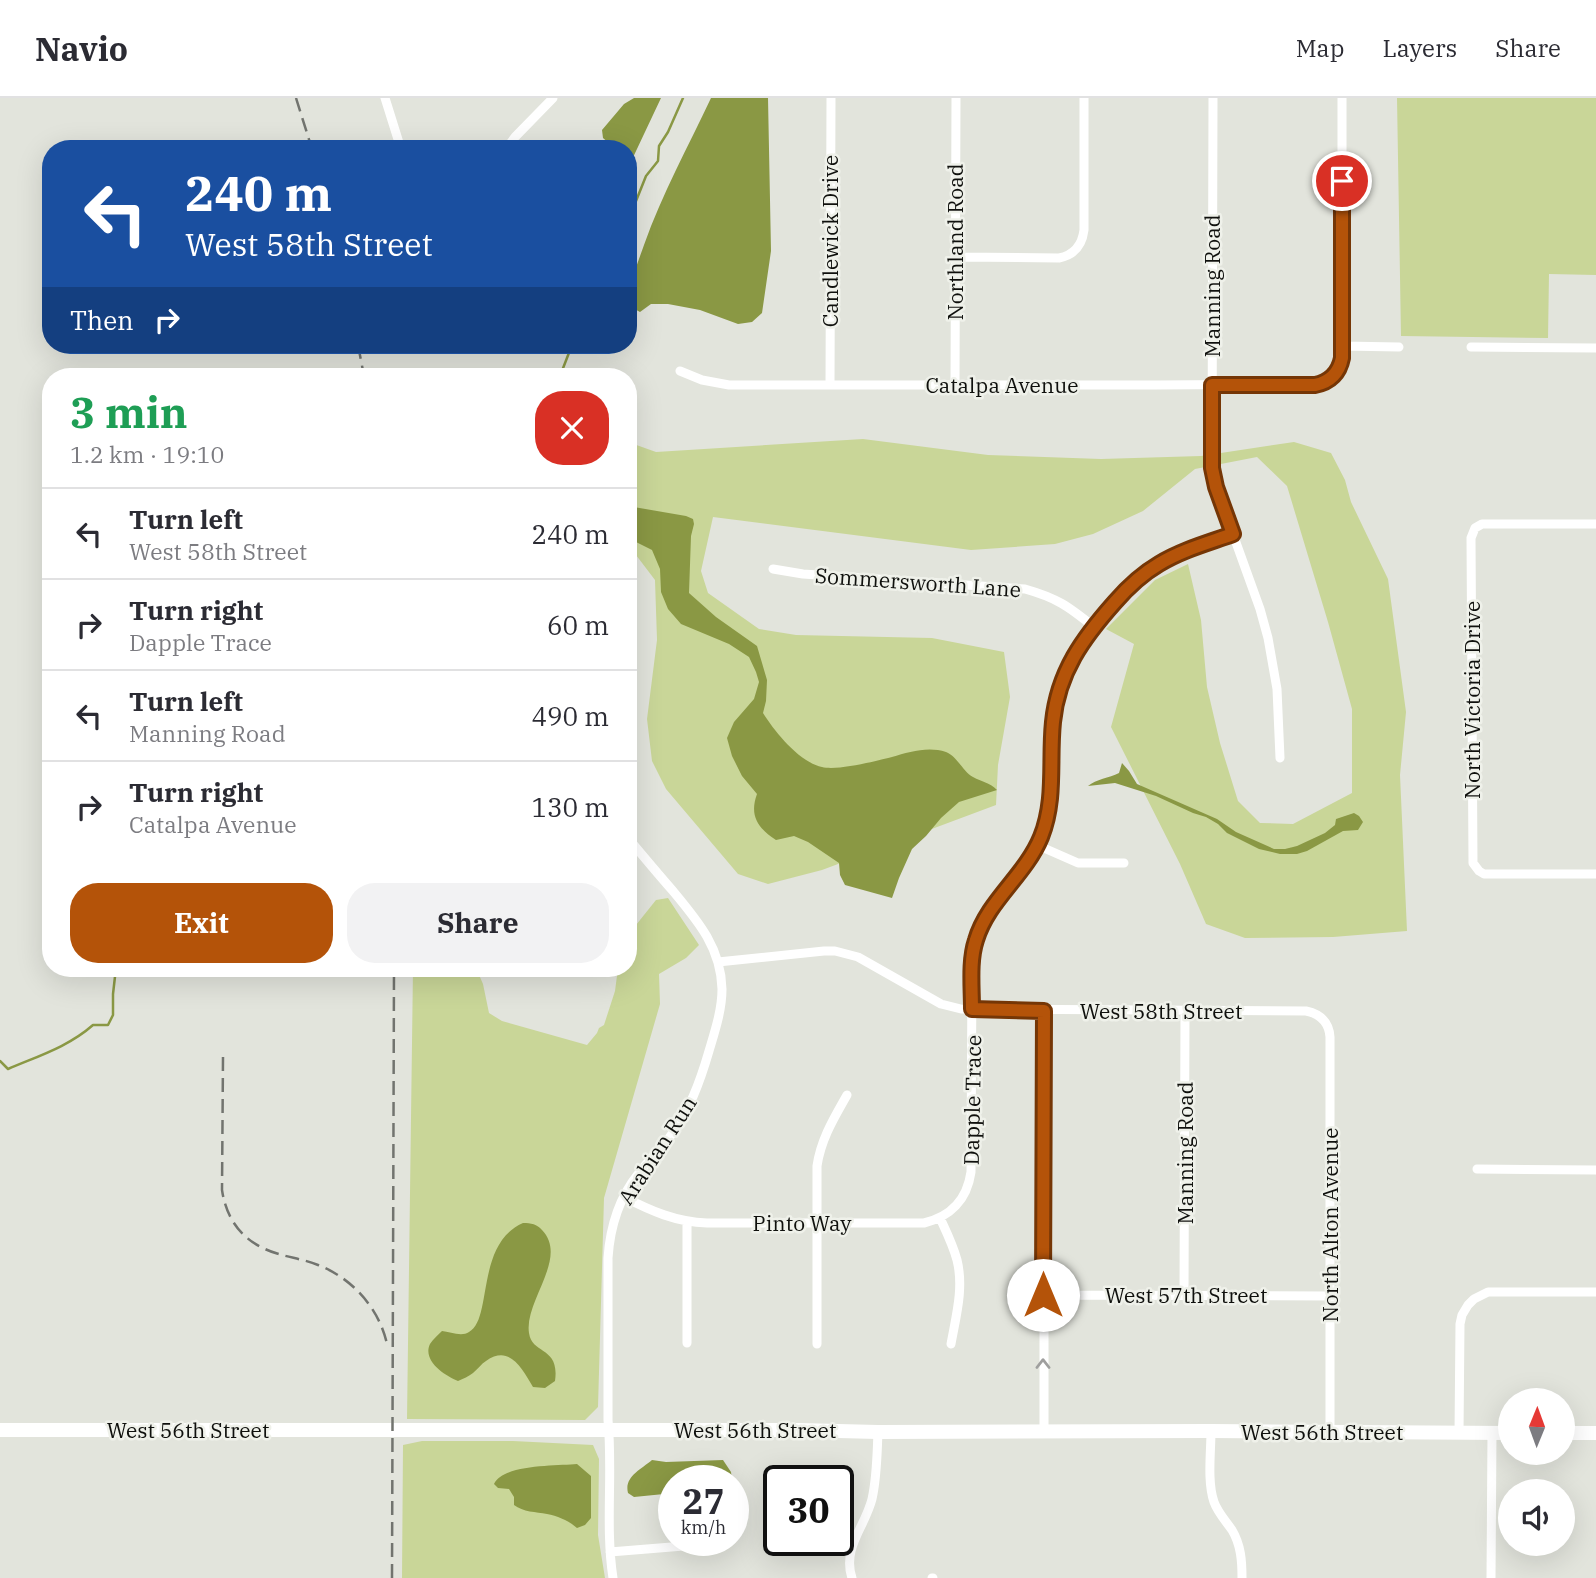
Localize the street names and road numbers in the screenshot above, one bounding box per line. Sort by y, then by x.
street label: Candlewick Drive [816,155,844,327]
street label: Northland Road [941,163,969,321]
street label: Manning Road [1198,214,1226,358]
street label: Catalpa Avenue [925,371,1079,399]
street label: Sommersworth Lane [814,561,1022,603]
street label: North Victoria Drive [1458,601,1486,799]
street label: West 58th Street [1080,997,1242,1025]
street label: Dapple Trace [957,1035,987,1165]
street label: Manning Road [1171,1081,1199,1225]
street label: Arabian Run [611,1090,703,1210]
street label: North Alton Avenue [1316,1128,1344,1322]
street label: Pinto Way [753,1209,852,1237]
street label: West 57th Street [1105,1281,1267,1309]
street label: West 56th Street [107,1416,269,1444]
street label: West 56th Street [674,1416,836,1444]
street label: West 56th Street [1241,1418,1403,1446]

